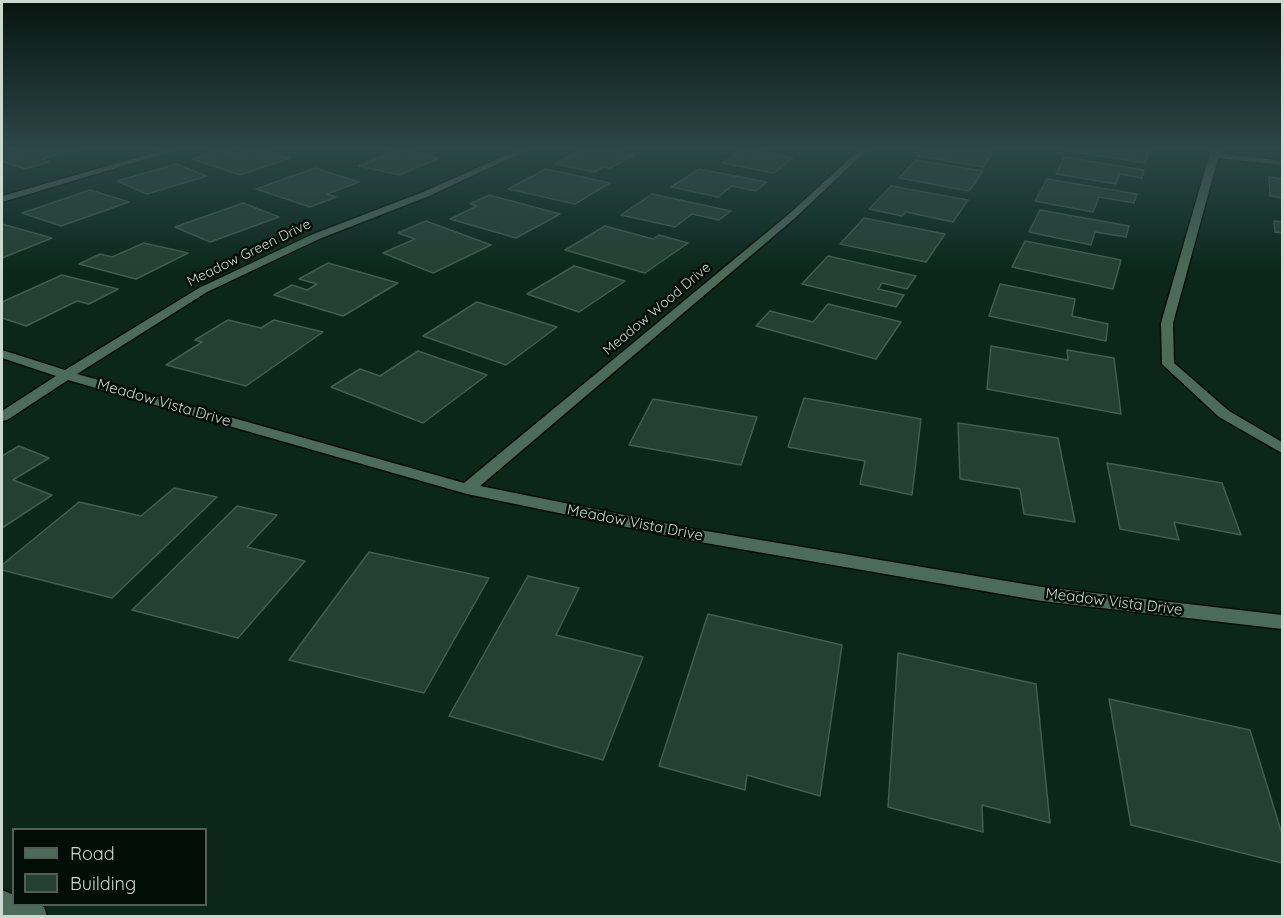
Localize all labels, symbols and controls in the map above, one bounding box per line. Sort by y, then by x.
street label: Meadow Green Drive [184,216,314,290]
street label: Meadow Wood Drive [600,259,714,359]
street label: Meadow Vista Drive [95,375,233,431]
street label: Meadow Vista Drive [565,501,705,545]
street label: Meadow Vista Drive [1044,585,1184,619]
legend [12,828,207,906]
text: Road [70,842,115,865]
text: Building [70,872,136,895]

